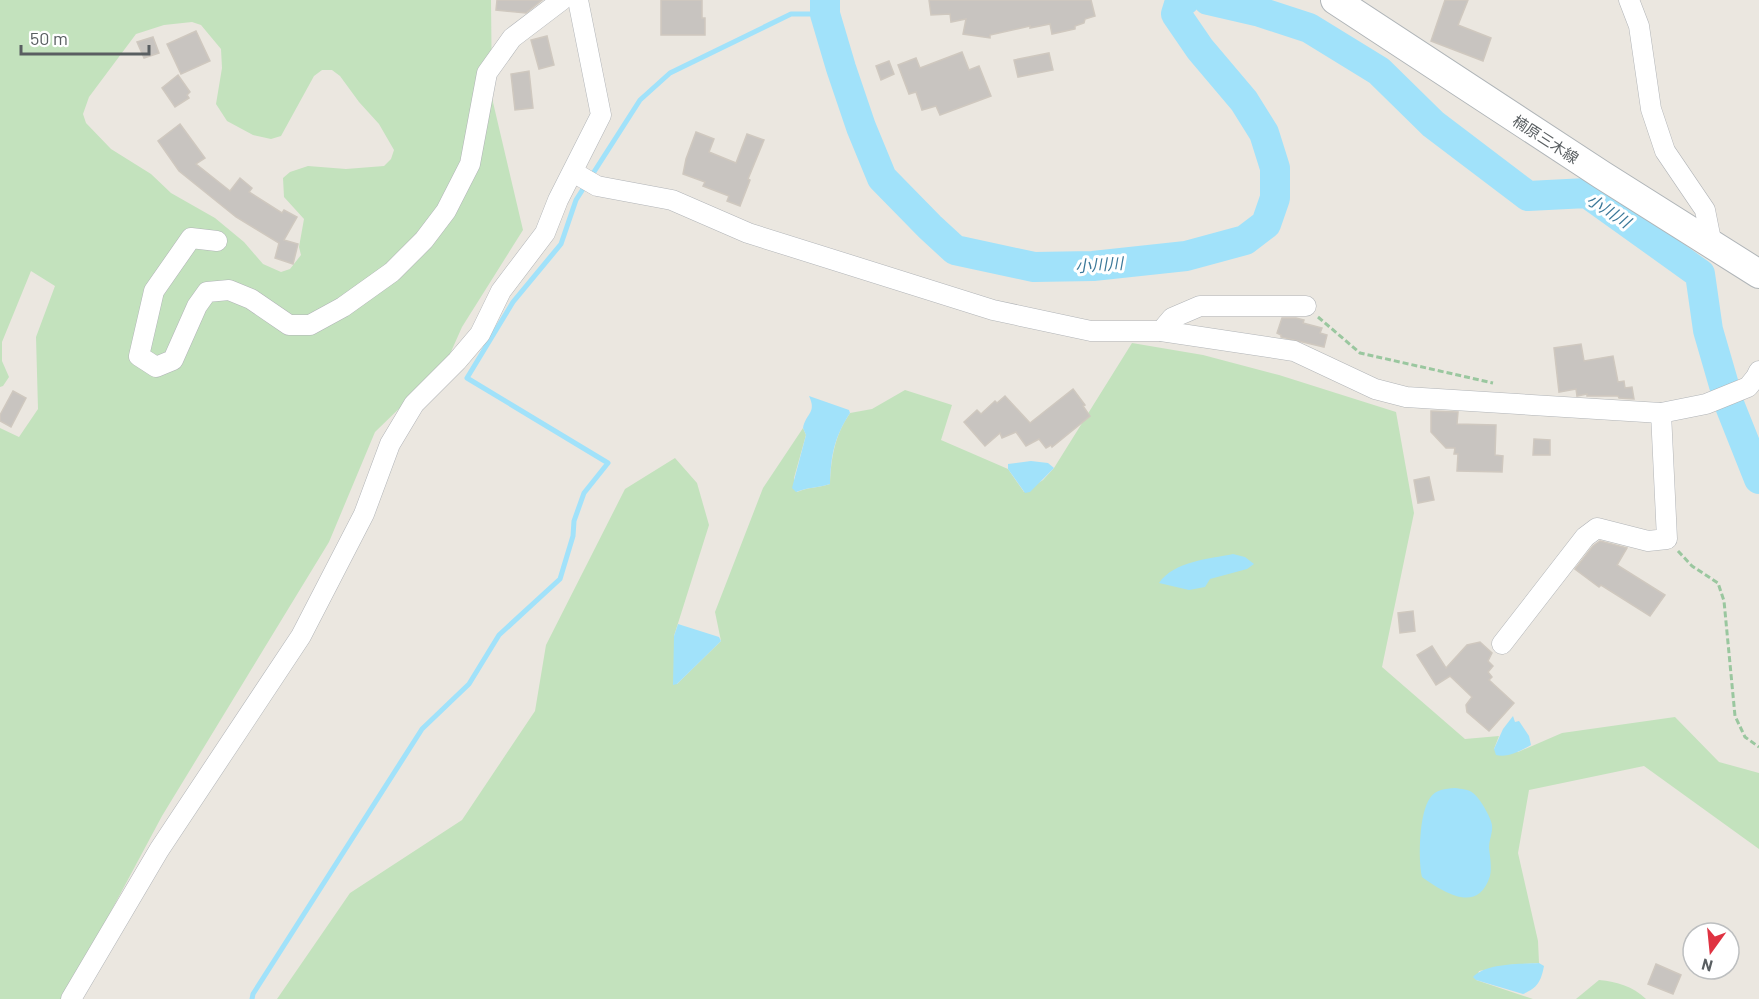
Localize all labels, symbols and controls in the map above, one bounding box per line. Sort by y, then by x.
scale bar [21,18,148,56]
text: 50 m [30,27,68,49]
street label: 楠原三木線 [1510,111,1582,167]
water label: 小川川 [1584,189,1636,232]
water label: 小川川 [1074,253,1126,275]
north arrow [1681,921,1741,981]
text: N [1699,955,1715,977]

